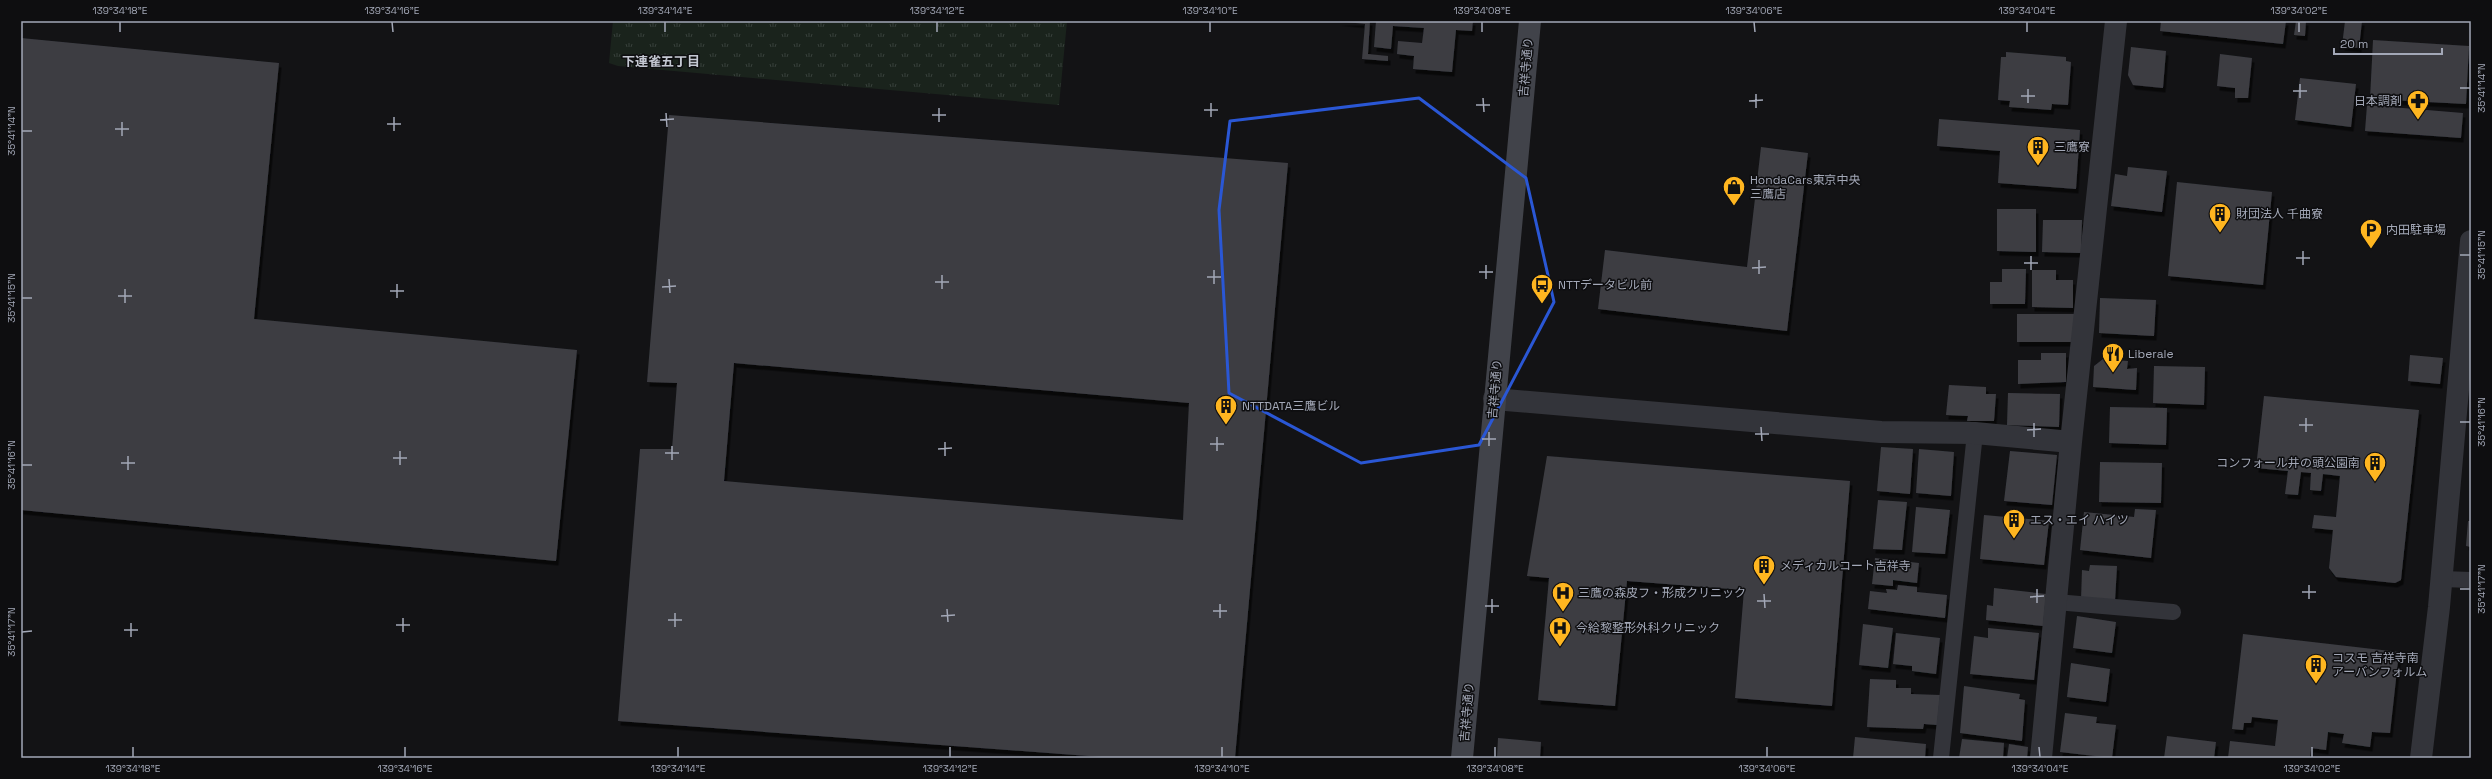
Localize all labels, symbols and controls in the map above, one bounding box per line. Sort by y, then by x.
text: 139°34'18"E [93,4,148,17]
text: 139°34'16"E [365,4,420,17]
text: 139°34'14"E [638,4,693,17]
text: 139°34'12"E [910,4,965,17]
text: 139°34'10"E [1182,4,1238,17]
text: 139°34'08"E [1453,4,1511,17]
text: 139°34'06"E [1725,4,1783,17]
text: 139°34'04"E [1999,4,2056,17]
text: 139°34'02"E [2271,4,2328,17]
scale bar [2334,30,2442,56]
street label: 吉祥寺通り [1515,36,1537,98]
text: 20 m [2340,36,2368,52]
district label: 下連雀五丁目 [622,53,700,70]
text: 35°41'14"N [2475,63,2488,113]
pharmacy icon: 日本調剤 [2405,88,2431,121]
place label: 日本調剤 [2354,93,2402,109]
text: 35°41'14"N [5,106,18,156]
building icon: 三鷹寮 [2025,134,2051,167]
place label: 三鷹寮 [2054,139,2090,155]
place label: HondaCars東京中央 三鷹店 [1750,172,1861,202]
shop icon: HondaCars東京中央 三鷹店 [1721,174,1747,207]
building icon: 財団法人 千曲寮 [2207,201,2233,234]
place label: 財団法人 千曲寮 [2236,206,2323,222]
parking icon: 内田駐車場 [2358,217,2384,250]
place label: 内田駐車場 [2386,222,2446,238]
text: 35°41'15"N [2475,230,2488,280]
bus stop icon: NTTデータビル前 [1529,272,1555,305]
text: 35°41'15"N [5,273,18,323]
place label: NTTデータビル前 [1558,277,1652,293]
restaurant icon: Liberale [2100,341,2126,374]
place label: Liberale [2128,346,2174,362]
street label: 吉祥寺通り [1484,358,1506,420]
building icon: NTTDATA三鷹ビル [1213,393,1239,426]
text: 35°41'16"N [2475,397,2488,447]
place label: NTTDATA三鷹ビル [1242,398,1340,414]
text: 35°41'16"N [5,440,18,490]
building icon: コンフォール井の頭公園南 [2362,450,2388,483]
place label: コンフォール井の頭公園南 [2216,455,2360,471]
building icon: エス・エイ ハイツ [2001,507,2027,540]
place label: エス・エイ ハイツ [2030,512,2129,528]
building icon: メディカルコート吉祥寺 [1751,553,1777,586]
place label: メディカルコート吉祥寺 [1780,558,1911,574]
text: 35°41'17"N [2475,564,2488,614]
hospital icon: 三鷹の森皮フ・形成クリニック [1550,580,1576,613]
place label: 三鷹の森皮フ・形成クリニック [1578,585,1746,601]
text: 35°41'17"N [5,607,18,657]
hospital icon: 今給黎整形外科クリニック [1547,615,1573,648]
place label: 今給黎整形外科クリニック [1576,620,1720,636]
place label: コスモ 吉祥寺南 アーバンフォルム [2332,650,2427,680]
building icon: コスモ 吉祥寺南 アーバンフォルム [2303,652,2329,685]
street label: 吉祥寺通り [1456,681,1478,743]
text: 139°34'18"E [106,762,161,775]
text: 139°34'16"E [378,762,433,775]
text: 139°34'14"E [651,762,706,775]
text: 139°34'12"E [923,762,978,775]
text: 139°34'10"E [1194,762,1250,775]
text: 139°34'08"E [1466,762,1524,775]
text: 139°34'06"E [1738,762,1796,775]
text: 139°34'04"E [2012,762,2069,775]
text: 139°34'02"E [2284,762,2341,775]

